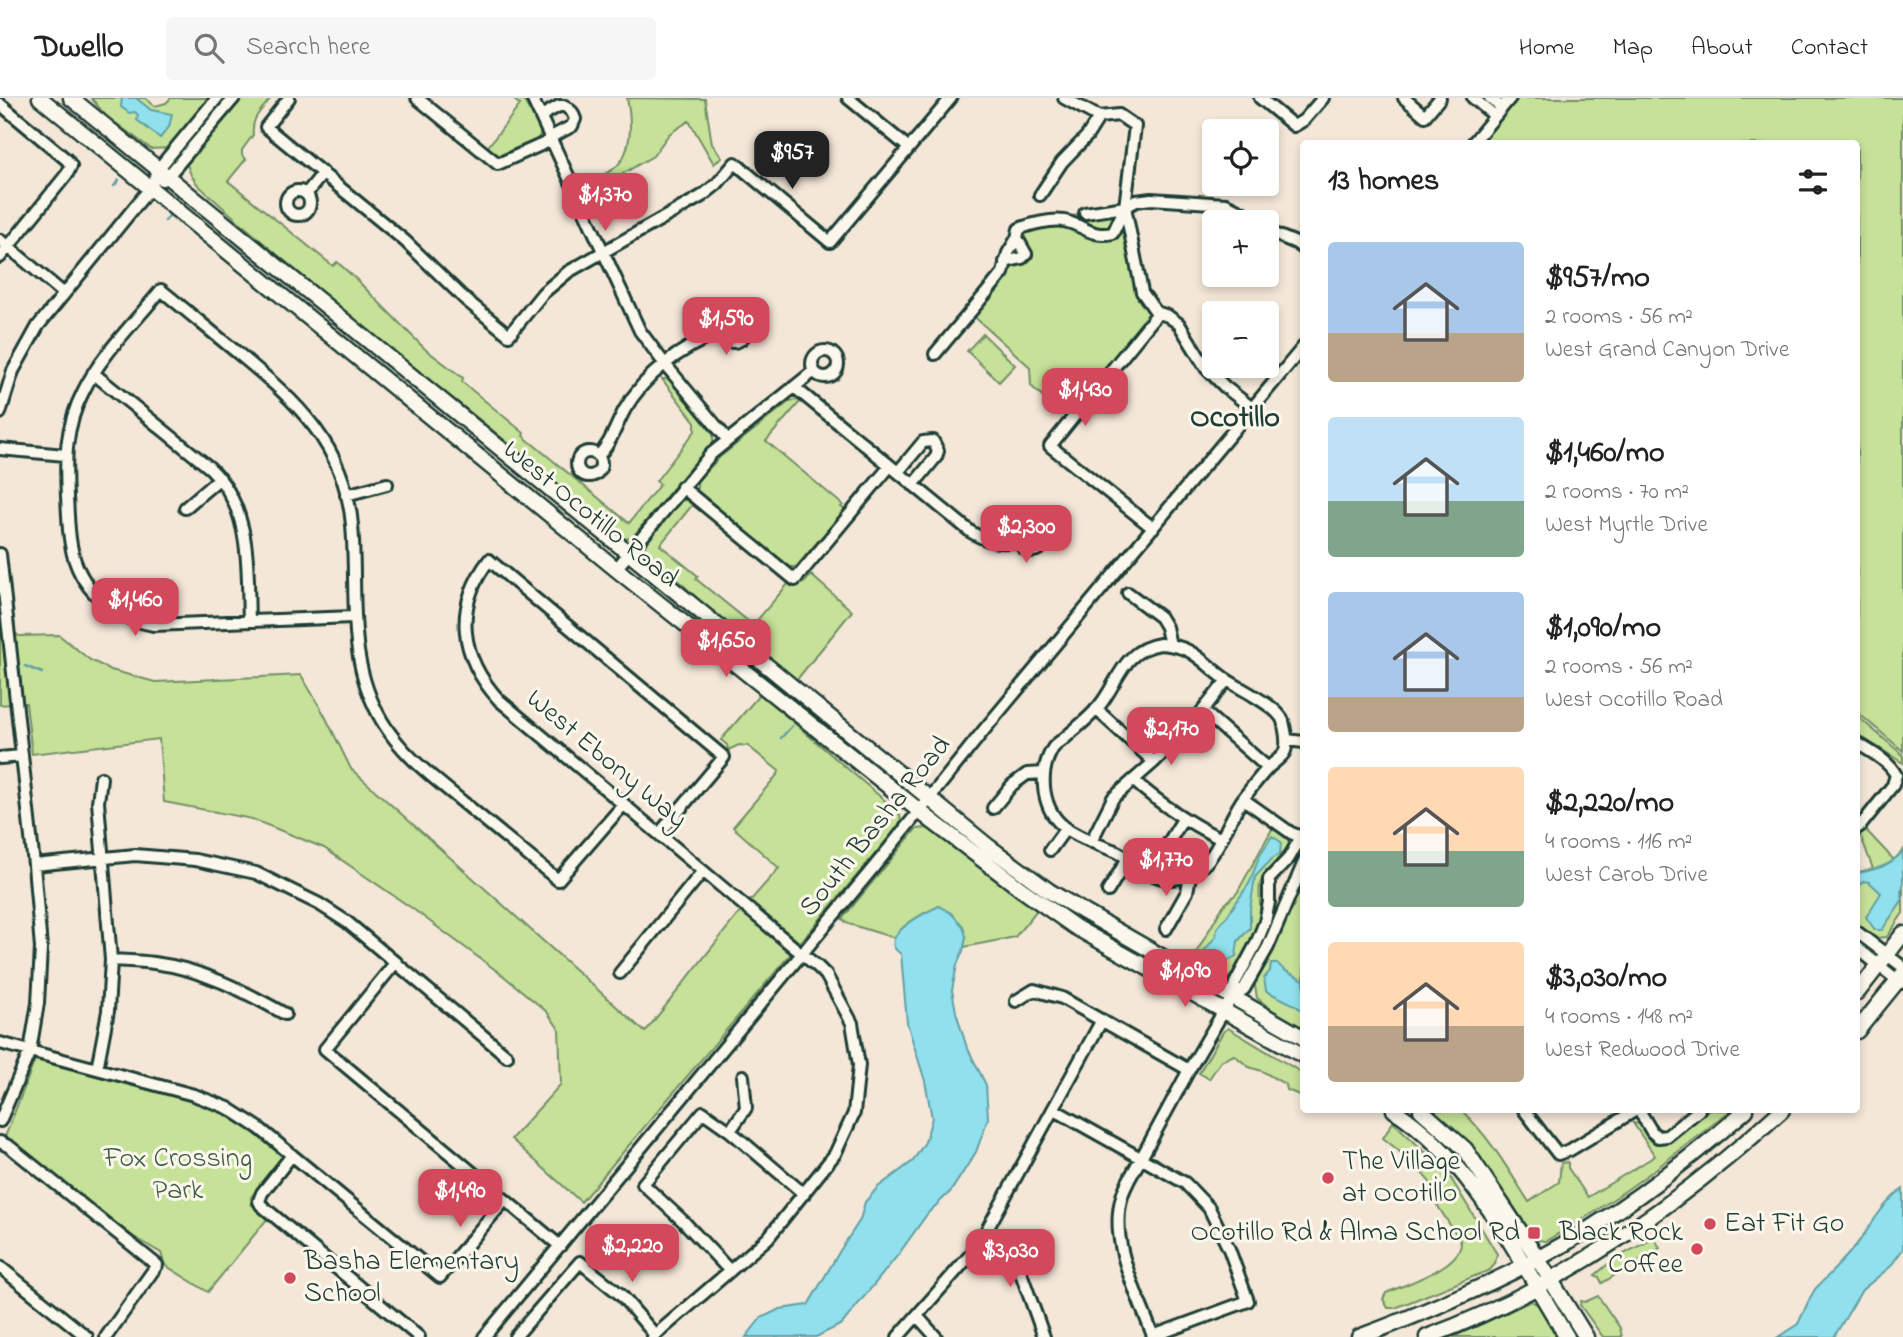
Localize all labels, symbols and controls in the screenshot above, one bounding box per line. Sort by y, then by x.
search box [166,17,656,80]
text: Dwello [35,24,124,72]
icon: search [190,29,228,67]
text: Search here [246,29,370,67]
text: Home [1519,31,1575,66]
text: Map [1613,31,1653,66]
text: About [1691,31,1753,66]
text: Contact [1791,31,1868,66]
map controls [1202,119,1279,378]
button: locate [1202,119,1279,196]
pin: $957 [751,132,833,191]
text: $957 [770,137,814,170]
text: 13 homes [1328,160,1439,204]
icon: filters [1794,163,1832,201]
pin: $1,370 [548,174,662,233]
text: $1,370 [578,179,632,212]
button: + [1202,210,1279,287]
text: $957/mo [1545,257,1650,301]
icon: home [1384,270,1468,354]
pin: $1,590 [669,298,783,357]
button: − [1202,301,1279,378]
text: 2 rooms · 56 m² [1545,301,1693,334]
text: $1,590 [698,303,754,336]
text: West Grand Canyon Drive [1545,334,1789,367]
pin: $1,430 [1028,368,1142,428]
text: $1,430 [1058,374,1112,407]
district label: Ocotillo [1190,397,1280,441]
street label: West Ocotillo Road [493,431,687,599]
text: $1,460/mo [1545,432,1665,476]
icon: home [1384,445,1468,529]
text: 2 rooms · 70 m² [1545,476,1689,509]
pin: $2,300 [969,505,1083,565]
text: West Myrtle Drive [1545,509,1708,542]
text: $2,300 [997,511,1055,544]
pin: $1,460 [78,578,192,638]
text: $1,460 [108,584,162,617]
text: $1,090/mo [1545,607,1661,651]
pin: $1,650 [669,620,783,679]
icon: home [1384,620,1468,704]
text: $1,650 [697,625,755,658]
text: 2 rooms · 56 m² [1545,651,1693,684]
street label: West Ebony Way [516,680,696,840]
text: West Ocotillo Road [1545,684,1723,717]
pin: $2,170 [1114,708,1228,767]
text: $2,170 [1143,713,1199,746]
street label: South Basha Road [790,727,962,926]
text: $2,220/mo [1545,782,1674,826]
icon: home [1384,795,1468,879]
text: 4 rooms · 116 m² [1545,826,1692,859]
pin: $1,770 [1109,838,1223,898]
text: $1,770 [1139,844,1193,877]
text: West Carob Drive [1545,859,1708,892]
pin: $1,090 [1128,950,1242,1009]
text: $1,090 [1159,955,1211,988]
text: $3,030/mo [1545,957,1667,1001]
icon: home [1384,970,1468,1054]
text: 4 rooms · 148 m² [1545,1001,1693,1034]
text: West Redwood Drive [1545,1034,1740,1067]
park label: Fox Crossing Park [103,1139,252,1212]
place label: The Village at Ocotillo [1342,1142,1461,1215]
pin: $1,490 [403,1170,517,1229]
marker: The Village at Ocotillo [1320,1170,1336,1186]
text: $1,490 [434,1175,486,1208]
place label: Eat Fit Go [1724,1204,1844,1245]
place label: Ocotillo Rd & Alma School Rd [1190,1213,1520,1254]
place label: Black Rock Coffee [1559,1213,1684,1286]
marker: Eat Fit Go [1702,1216,1718,1232]
pin: $2,220 [575,1224,689,1284]
marker: Ocotillo Rd & Alma School Rd [1526,1225,1542,1241]
text: $2,220 [601,1230,663,1263]
pin: $3,030 [953,1230,1067,1289]
text: $3,030 [982,1235,1038,1268]
marker: Black Rock Coffee [1689,1241,1705,1257]
place label: Basha Elementary School [303,1242,519,1315]
marker: Basha Elementary School [282,1270,298,1286]

